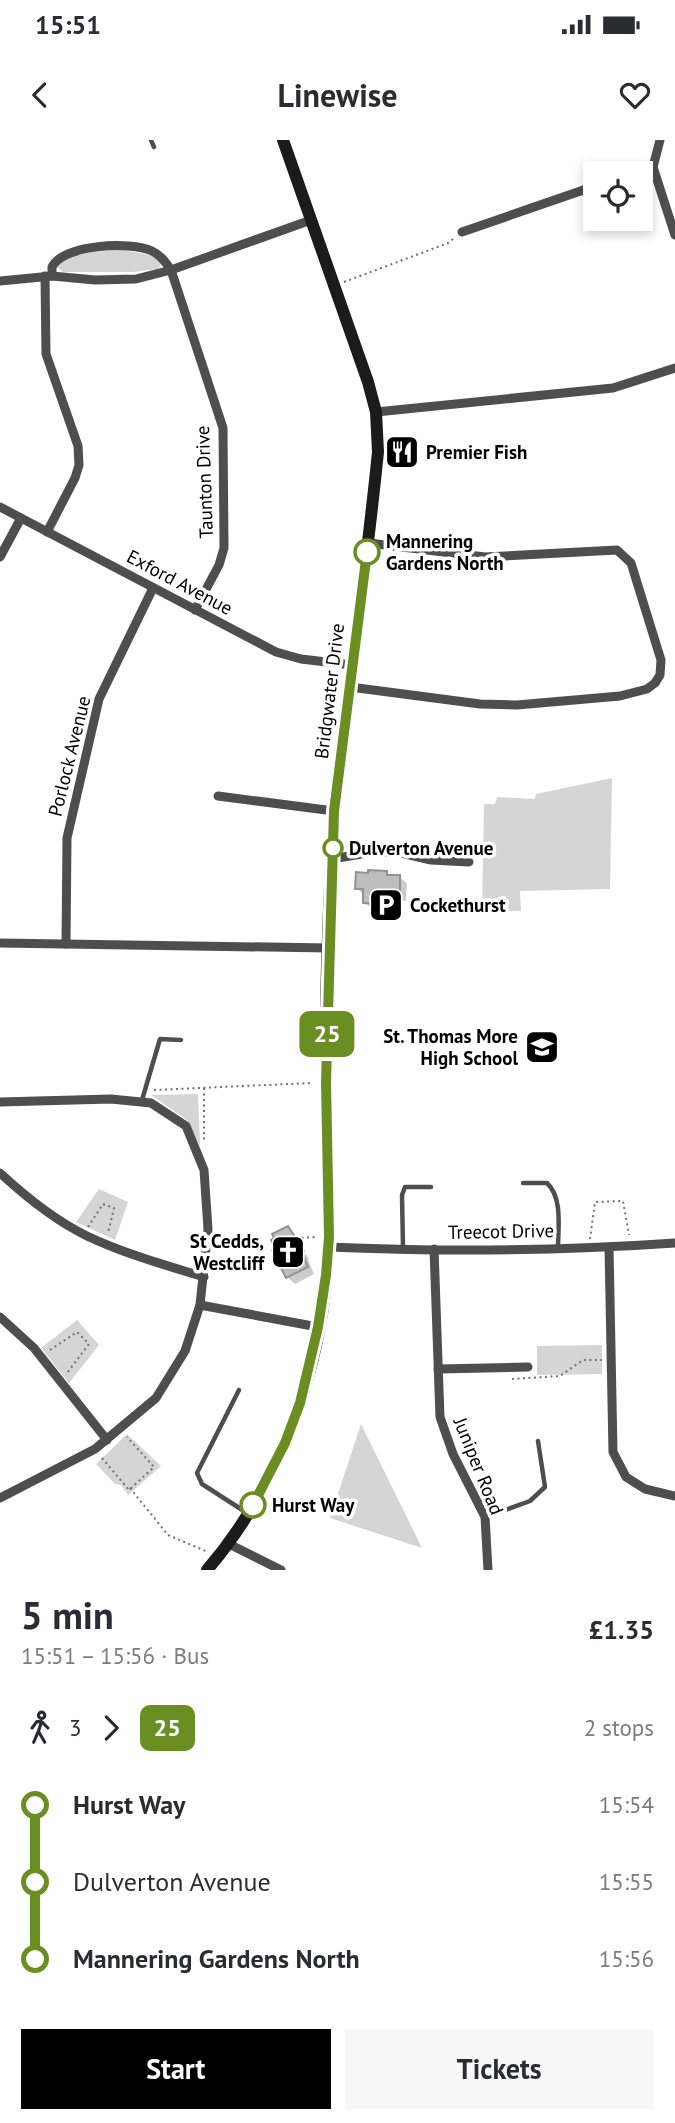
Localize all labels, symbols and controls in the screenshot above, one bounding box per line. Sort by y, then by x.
text: 15:51 [35,8,101,41]
text: Linewise [277,74,398,116]
icon: back [21,76,59,114]
icon: heart [616,76,654,114]
map controls [583,161,653,231]
button: locate [583,161,653,231]
street label: Taunton Drive [190,425,218,539]
restaurant icon: Premier Fish [383,433,421,471]
place label: Premier Fish [426,440,527,464]
place label: Mannering Gardens North [386,529,504,575]
marker: Mannering Gardens North [354,539,380,565]
street label: Exford Avenue [123,544,237,620]
street label: Bridgwater Drive [309,622,349,760]
street label: Porlock Avenue [42,693,96,819]
place label: Dulverton Avenue [349,836,493,860]
marker: Dulverton Avenue [323,838,343,858]
parking icon: Cockethurst [367,886,405,924]
place label: Cockethurst [410,893,506,917]
line badge: 25 [296,1011,358,1057]
text: 25 [313,1018,341,1049]
place label: St. Thomas More High School [383,1024,518,1070]
school or university icon: St. Thomas More High School [523,1028,561,1066]
street label: Treecot Drive [448,1218,554,1244]
place label: St Cedds, Westcliff [190,1229,266,1275]
church icon: St Cedds, Westcliff [269,1233,307,1271]
street label: Juniper Road [448,1413,509,1518]
marker: Hurst Way [240,1492,266,1518]
place label: Hurst Way [272,1493,355,1517]
text: 5 min [21,1590,114,1639]
text: £1.35 [589,1613,654,1646]
text: 15:51 – 15:56 · Bus [21,1641,209,1670]
icon: walk [21,1709,59,1747]
icon: forward [92,1709,130,1747]
text: 25 [154,1712,181,1743]
text: 3 [69,1713,82,1742]
text: 2 stops [584,1713,654,1742]
text: Hurst Way [73,1788,186,1821]
text: 15:54 [599,1790,654,1819]
text: Dulverton Avenue [73,1865,271,1898]
text: 15:55 [599,1867,654,1896]
text: Mannering Gardens North [73,1942,360,1975]
text: 15:56 [599,1944,654,1973]
button: Start [21,2029,331,2109]
button: Tickets [345,2029,654,2109]

